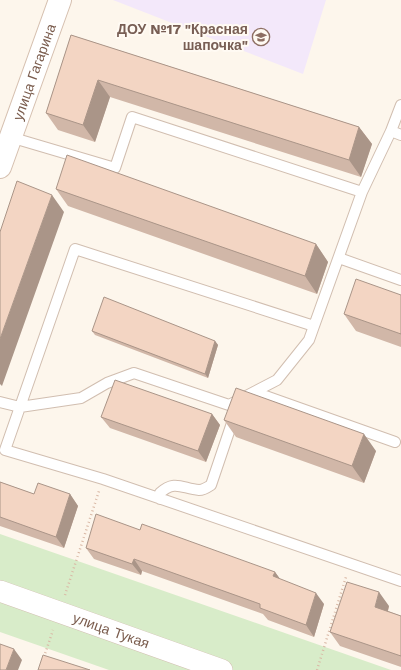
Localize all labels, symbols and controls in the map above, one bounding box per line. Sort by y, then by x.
street label: улица Гагарина [9,21,59,122]
place label: ДОУ №17 "Красная шапочка" [117,21,248,53]
school or university icon: ДОУ №17 "Красная шапочка" [251,27,271,47]
street label: улица Тукая [71,610,151,651]

